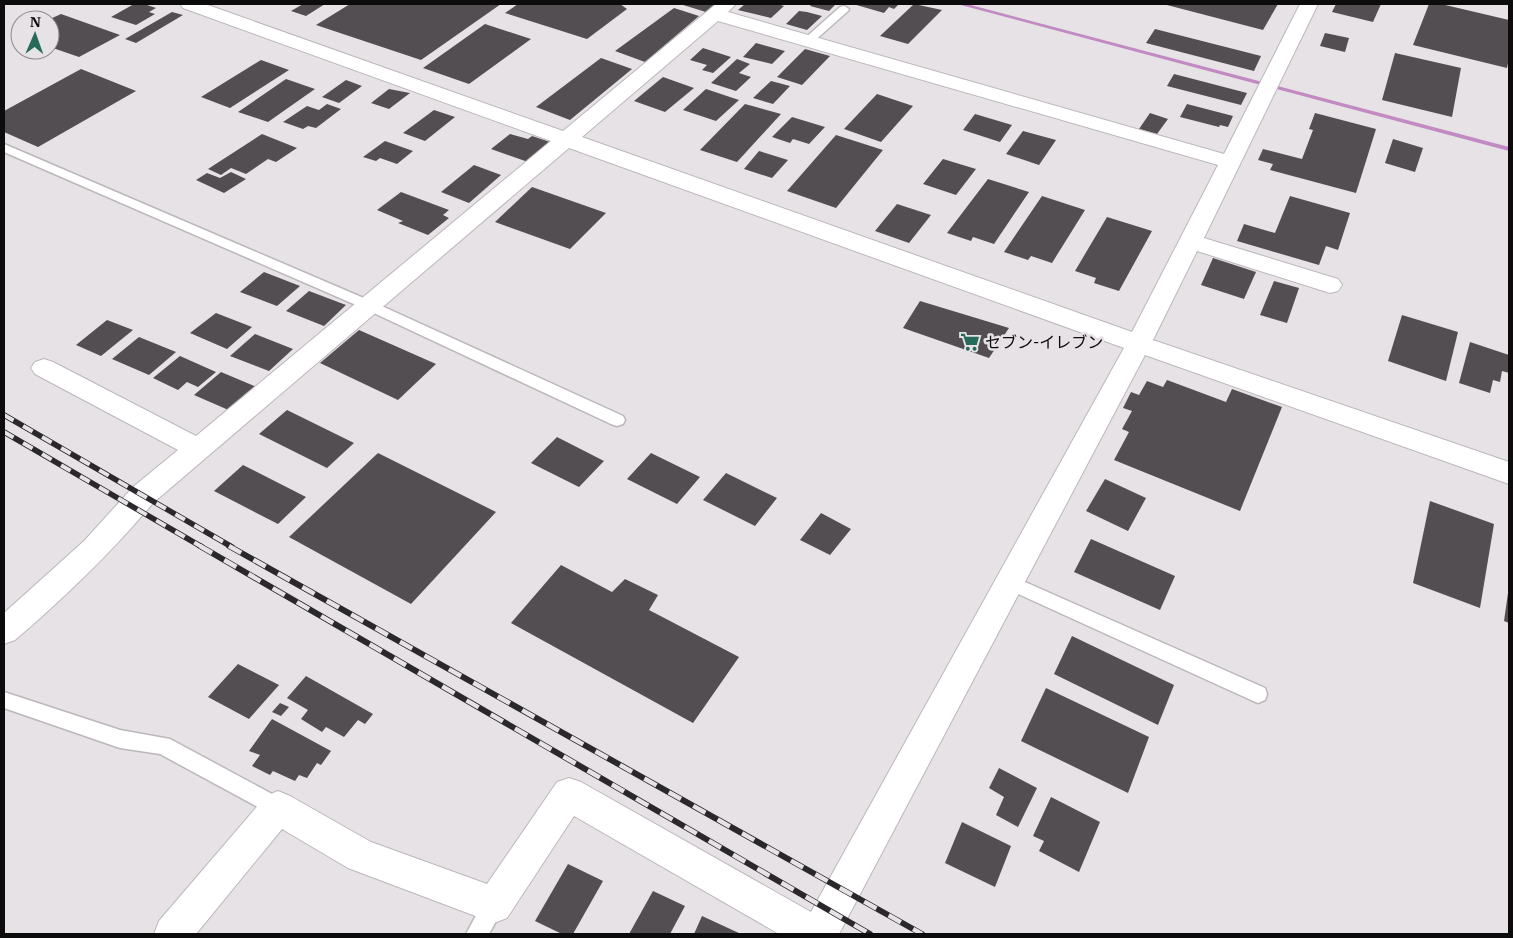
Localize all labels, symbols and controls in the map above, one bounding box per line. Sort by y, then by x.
north arrow [10,10,60,60]
text: N [30,13,41,31]
supermarket icon: セブン-イレブン [959,331,981,353]
place label: セブン-イレブン [985,332,1103,352]

